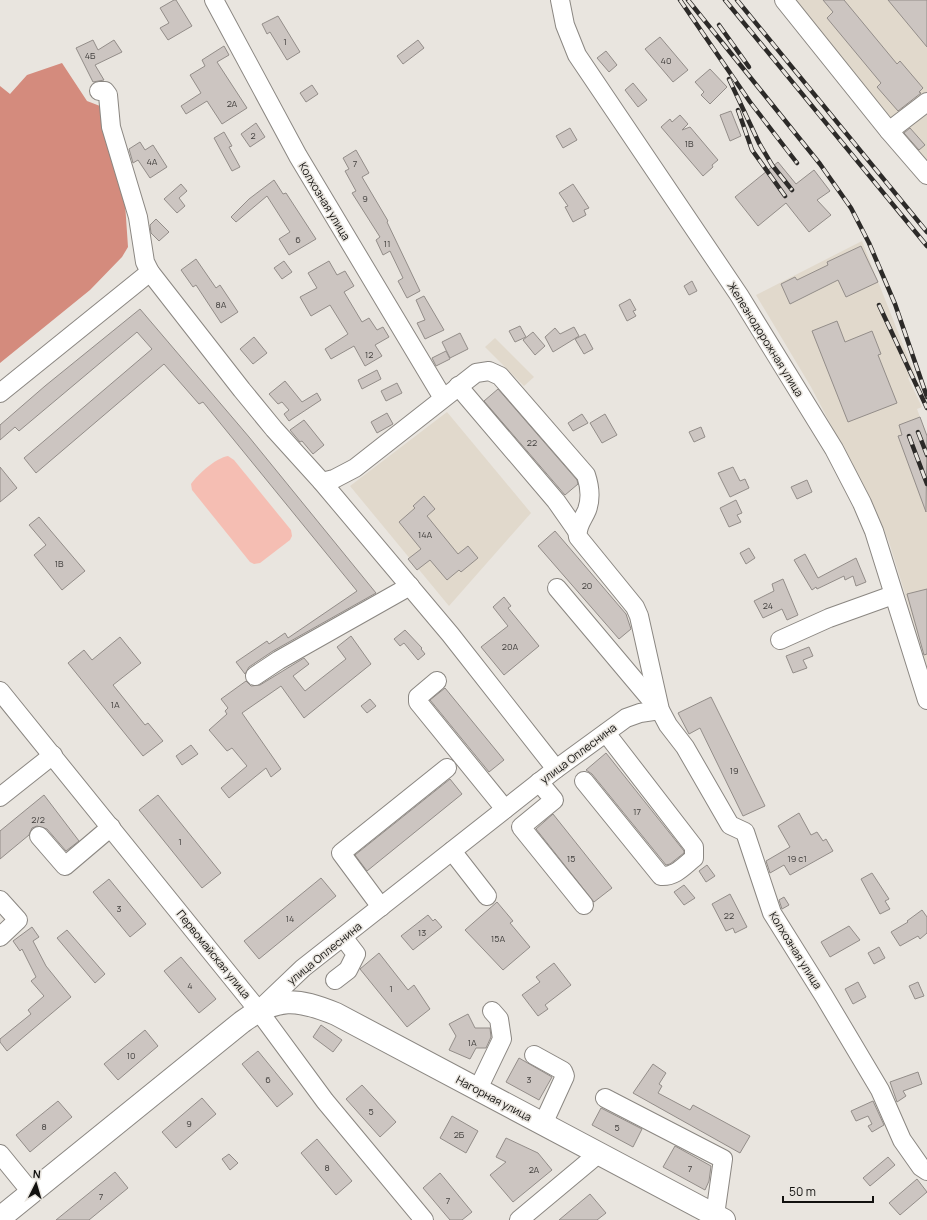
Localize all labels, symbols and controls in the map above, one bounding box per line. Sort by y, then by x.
house number: 1 [283,35,287,48]
house number: 4Б [85,49,96,62]
house number: 40 [661,54,671,67]
house number: 2А [227,97,238,110]
house number: 2 [250,129,256,142]
house number: 1В [684,137,694,150]
house number: 4А [146,155,158,168]
house number: 7 [353,157,358,170]
street label: Колхозная улица [296,159,354,243]
house number: 9 [362,192,368,205]
house number: 6 [295,233,301,246]
house number: 11 [383,237,391,250]
street label: Железнодорожная улица [724,279,808,399]
house number: 8А [216,298,227,311]
house number: 12 [365,348,373,361]
house number: 22 [527,436,537,449]
house number: 14А [418,528,433,541]
house number: 1В [54,557,64,570]
house number: 20 [582,579,592,592]
house number: 24 [763,599,773,612]
house number: 20А [502,640,518,653]
house number: 1А [110,698,120,711]
street label: улица Оплеснина [537,719,619,787]
house number: 19 [729,764,739,777]
house number: 17 [633,805,641,818]
house number: 2/2 [31,813,45,826]
house number: 1 [178,835,182,848]
house number: 15 [567,852,575,865]
house number: 19 с1 [787,852,807,865]
house number: 3 [117,902,122,915]
street label: Первомайская улица [174,907,254,1001]
house number: 22 [724,909,734,922]
street label: Колхозная улица [766,909,826,991]
house number: 14 [286,912,294,925]
street label: улица Оплеснина [284,918,364,988]
house number: 13 [418,926,426,939]
house number: 15А [491,932,505,945]
house number: 4 [187,979,193,992]
house number: 1 [389,982,393,995]
house number: 1А [467,1036,477,1049]
house number: 10 [127,1049,136,1062]
street label: Нагорная улица [454,1072,534,1124]
house number: 6 [265,1073,271,1086]
house number: 3 [527,1073,532,1086]
house number: 5 [368,1105,374,1118]
house number: 9 [186,1117,192,1130]
house number: 8 [41,1120,47,1133]
house number: 5 [614,1121,620,1134]
house number: 2Б [454,1128,465,1141]
house number: 8 [324,1161,330,1174]
house number: 7 [688,1162,693,1175]
house number: 2А [529,1163,540,1176]
north arrow [16,1164,56,1204]
text: N [32,1166,42,1181]
scale bar [783,1178,873,1204]
text: 50 m [789,1183,816,1200]
house number: 7 [99,1190,104,1203]
house number: 7 [446,1194,451,1207]

